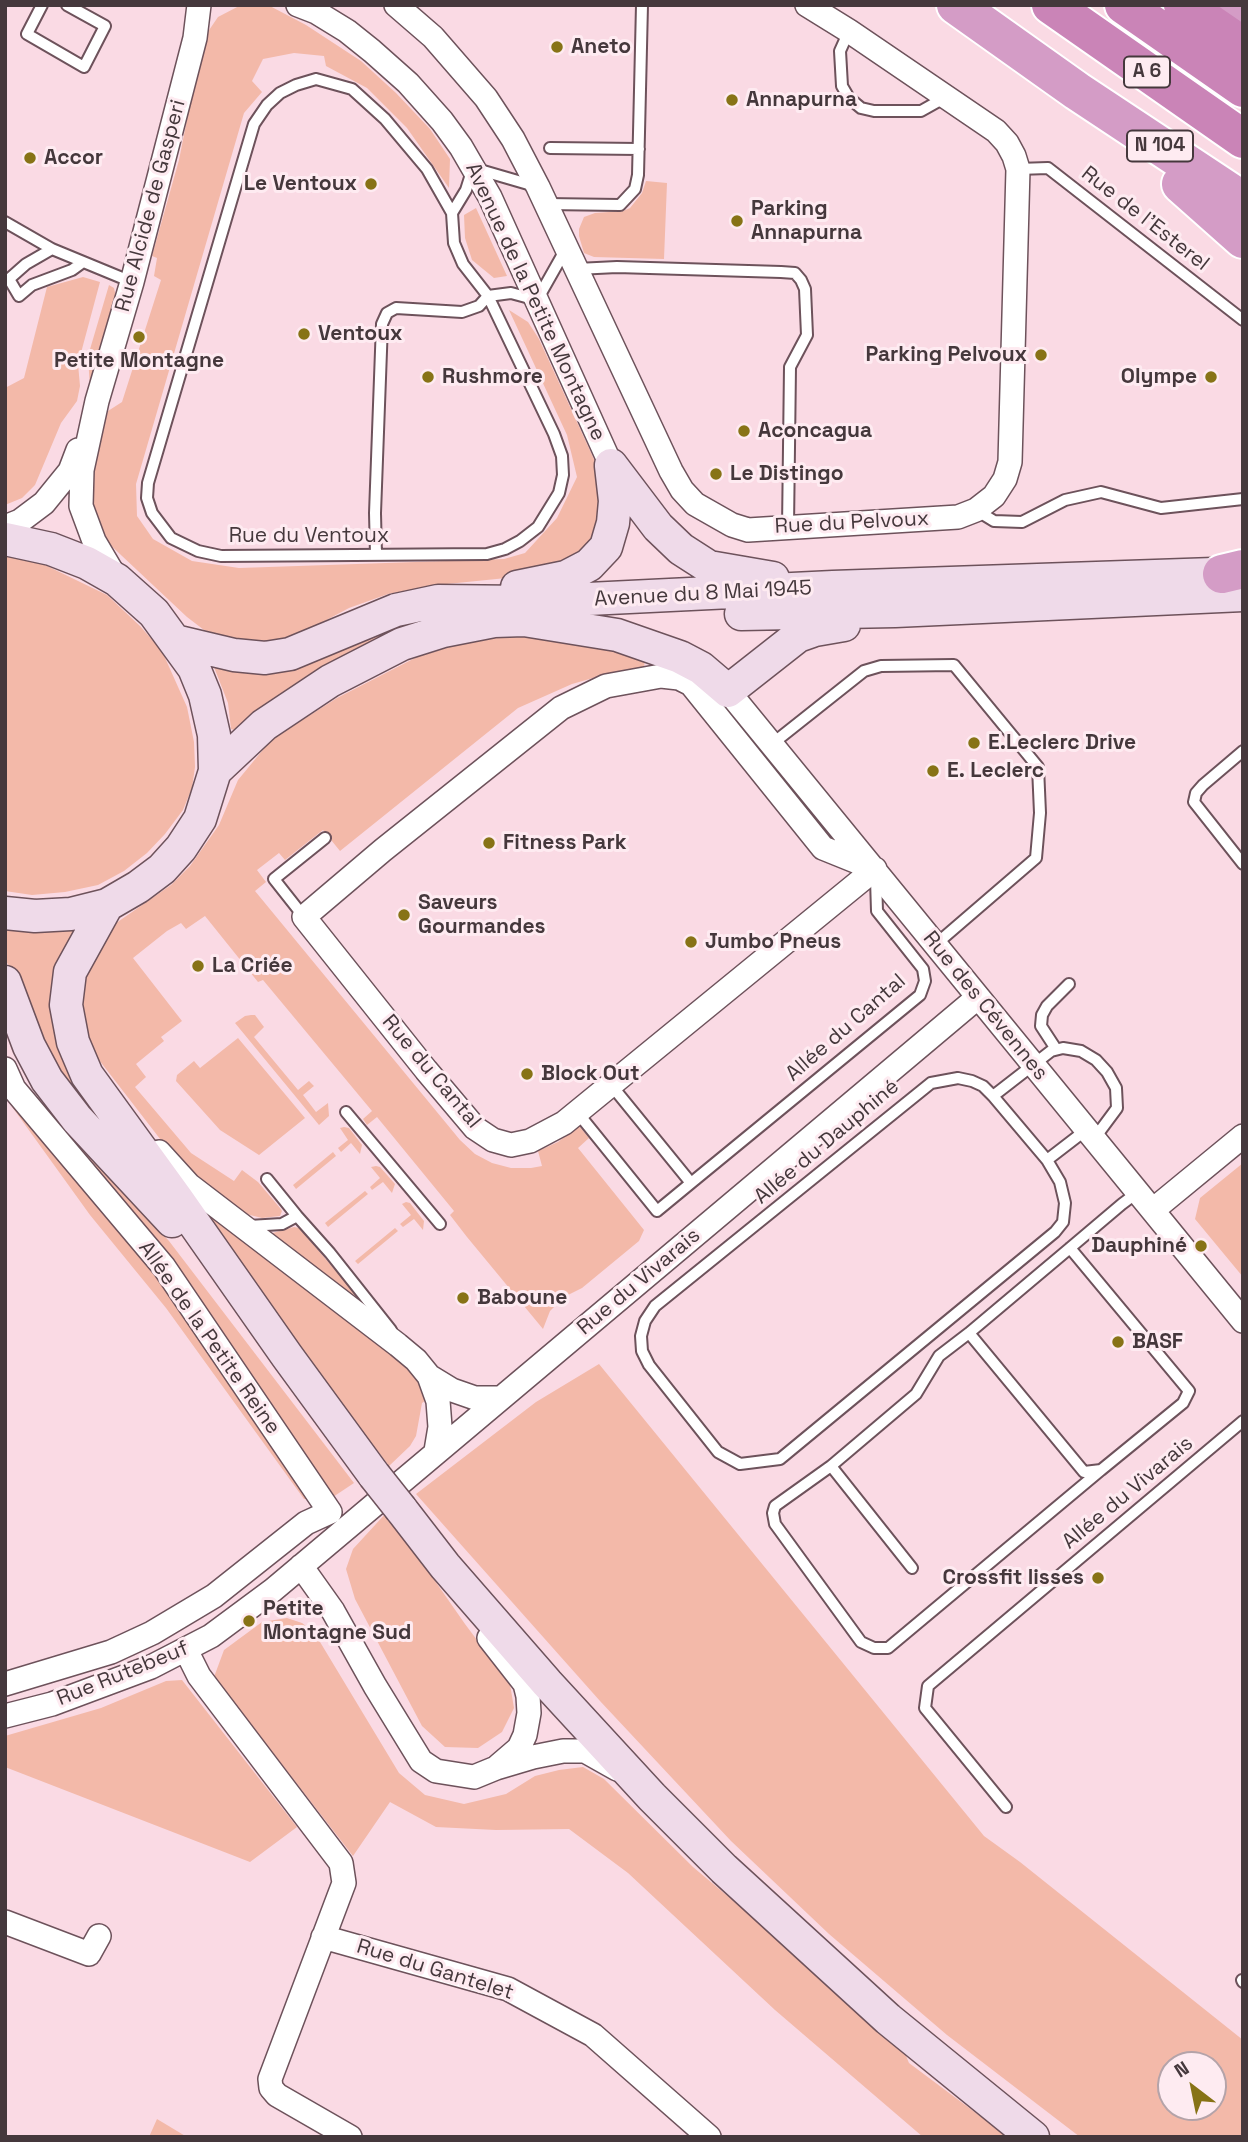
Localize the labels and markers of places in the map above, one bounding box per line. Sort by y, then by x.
place label: Aneto [571,34,631,60]
marker: Aneto [549,39,565,55]
place label: Annapurna [746,87,857,113]
marker: Annapurna [724,92,740,108]
place label: Accor [44,145,103,171]
marker: Accor [22,150,38,166]
place label: Le Ventoux [244,171,357,197]
marker: Le Ventoux [363,176,379,192]
place label: Parking Annapurna [751,196,862,246]
marker: Parking Annapurna [729,213,745,229]
place label: Ventoux [318,321,403,347]
marker: Ventoux [296,326,312,342]
marker: Petite Montagne [131,329,147,345]
place label: Parking Pelvoux [865,342,1027,368]
marker: Parking Pelvoux [1033,347,1049,363]
place label: Petite Montagne [54,348,224,374]
place label: Rushmore [442,364,543,390]
place label: Olympe [1121,364,1197,390]
marker: Rushmore [420,369,436,385]
marker: Olympe [1203,369,1219,385]
place label: Aconcagua [758,418,872,444]
marker: Aconcagua [736,423,752,439]
place label: Le Distingo [730,461,844,487]
marker: Le Distingo [708,466,724,482]
place label: E.Leclerc Drive [988,730,1136,756]
marker: E.Leclerc Drive [966,735,982,751]
place label: E. Leclerc [947,758,1044,784]
marker: E. Leclerc [925,763,941,779]
place label: Fitness Park [503,830,627,856]
marker: Fitness Park [481,835,497,851]
place label: Saveurs Gourmandes [418,890,546,940]
marker: Saveurs Gourmandes [396,907,412,923]
place label: Jumbo Pneus [705,929,841,955]
marker: Jumbo Pneus [683,934,699,950]
place label: La Criée [212,953,293,979]
marker: La Criée [190,958,206,974]
place label: Block Out [541,1061,640,1087]
marker: Block Out [519,1066,535,1082]
place label: Dauphiné [1091,1233,1187,1259]
marker: Dauphiné [1193,1238,1209,1254]
place label: Baboune [477,1285,567,1311]
marker: Baboune [455,1290,471,1306]
place label: BASF [1132,1329,1183,1355]
marker: BASF [1110,1334,1126,1350]
place label: Crossfit lisses [943,1565,1084,1591]
marker: Crossfit lisses [1090,1570,1106,1586]
place label: Petite Montagne Sud [263,1596,411,1646]
marker: Petite Montagne Sud [241,1613,257,1629]

